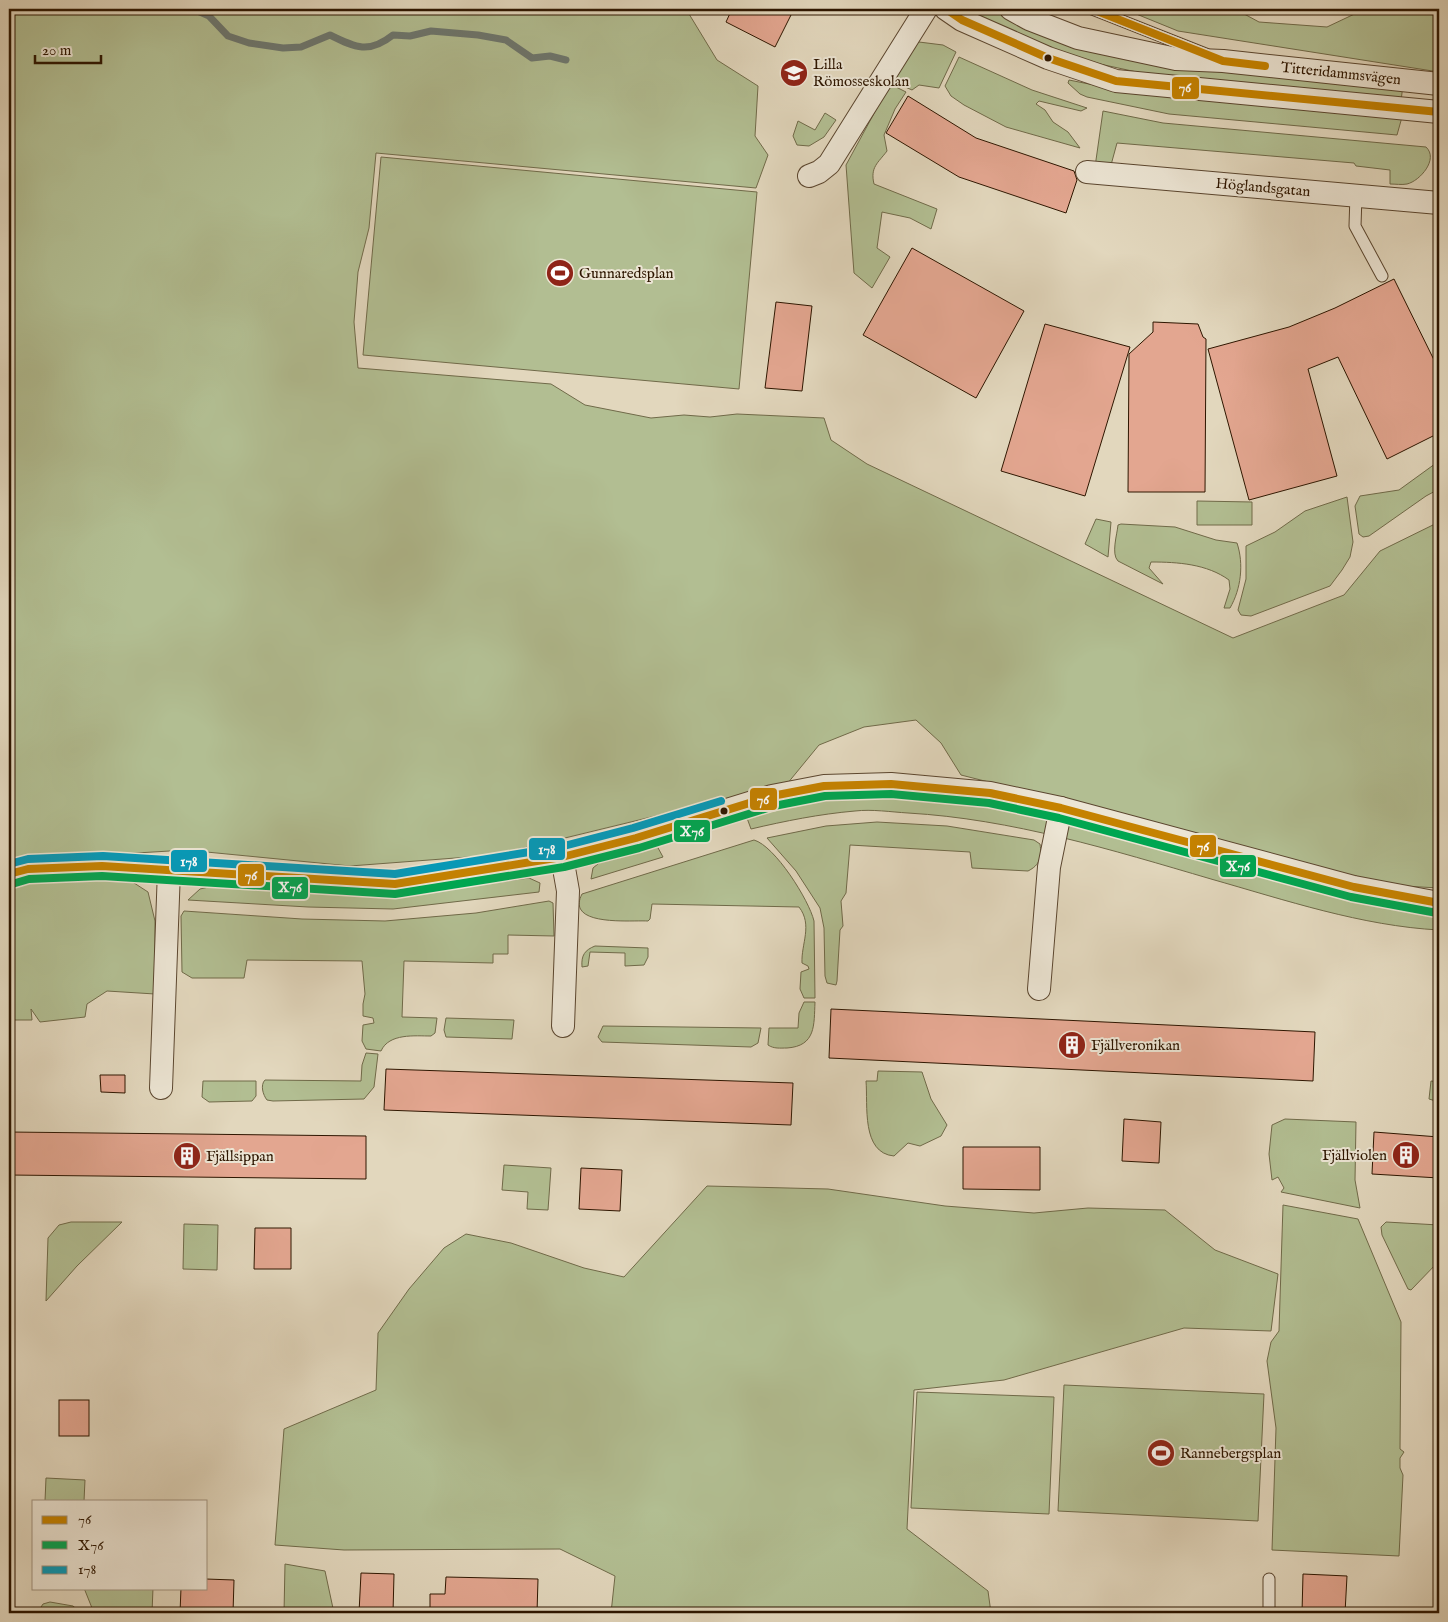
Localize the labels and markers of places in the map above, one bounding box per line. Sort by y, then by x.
unlabelled marker [1043,53,1053,63]
place label: Lilla Römosseskolan [813,55,909,91]
school or university icon: Lilla Römosseskolan [779,58,809,88]
sports icon: Gunnaredsplan [545,258,575,288]
place label: Gunnaredsplan [579,264,673,283]
unlabelled marker [719,806,729,816]
building icon: Fjällveronikan [1057,1030,1087,1060]
place label: Fjällveronikan [1091,1036,1180,1055]
building icon: Fjällviolen [1391,1140,1421,1170]
building icon: Fjällsippan [172,1141,202,1171]
place label: Fjällviolen [1322,1146,1387,1165]
place label: Fjällsippan [206,1147,274,1166]
sports icon: Rannebergsplan [1146,1438,1176,1468]
place label: Rannebergsplan [1180,1444,1281,1463]

